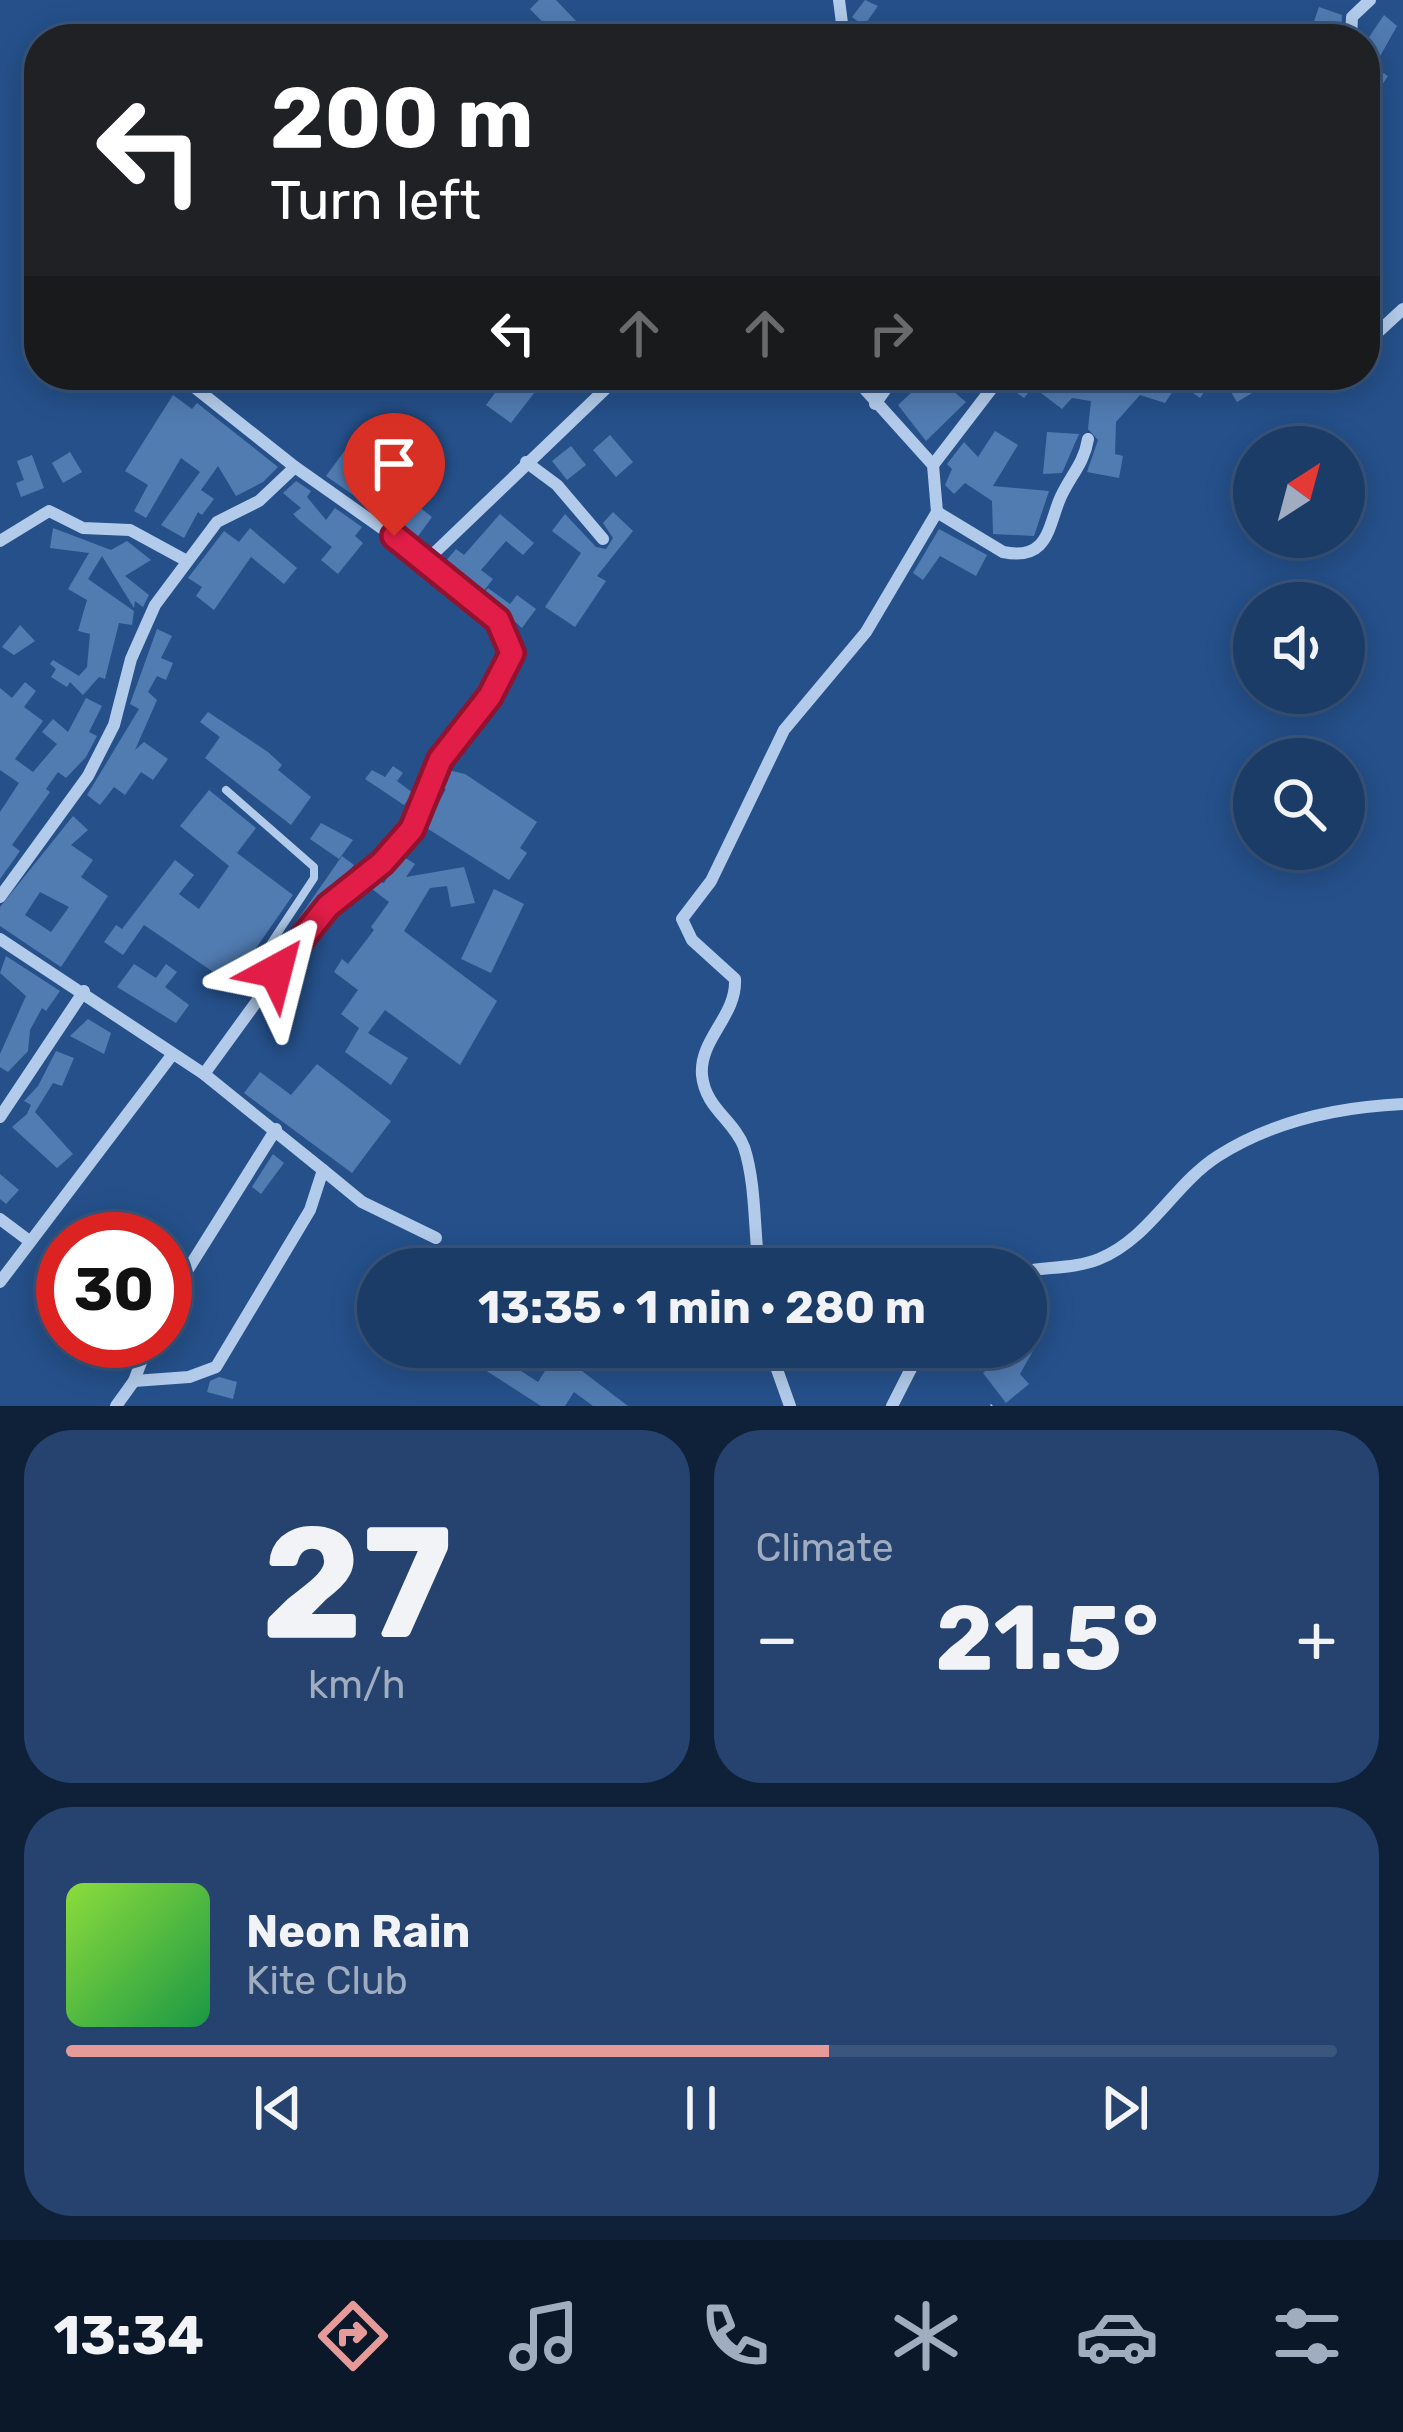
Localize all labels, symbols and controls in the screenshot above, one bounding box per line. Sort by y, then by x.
text: 200 m [270,68,534,168]
icon: left [72,72,228,228]
text: Turn left [270,169,481,233]
icon: left [480,300,546,366]
icon: ahead [606,300,672,366]
icon: ahead [732,300,798,366]
icon: right [858,300,924,366]
pin [343,413,445,536]
north arrow [1233,426,1365,558]
map controls [1233,426,1365,870]
icon: arrive [361,431,427,497]
button: sound [1233,582,1365,714]
button: search [1233,738,1365,870]
position arrow [213,908,339,1034]
speed limit sign: 30 [36,1212,192,1368]
text: 13:35 · 1 min · 280 m [478,1281,926,1334]
text: 27 [261,1491,452,1676]
text: Climate [756,1525,894,1571]
text: 21.5° [935,1585,1159,1692]
text: − [756,1599,798,1678]
text: + [1296,1599,1337,1678]
text: km/h [308,1662,405,1708]
text: Neon Rain [246,1905,471,1958]
text: Kite Club [246,1958,408,2004]
icon: previous [245,2075,311,2141]
icon: pause [668,2075,734,2141]
icon: next [1092,2075,1158,2141]
icon: directions [311,2294,395,2378]
icon: music [502,2294,586,2378]
icon: phone [693,2294,777,2378]
icon: climate [884,2294,968,2378]
icon: car [1075,2294,1159,2378]
icon: filters [1265,2294,1349,2378]
text: 13:34 [53,2304,204,2368]

